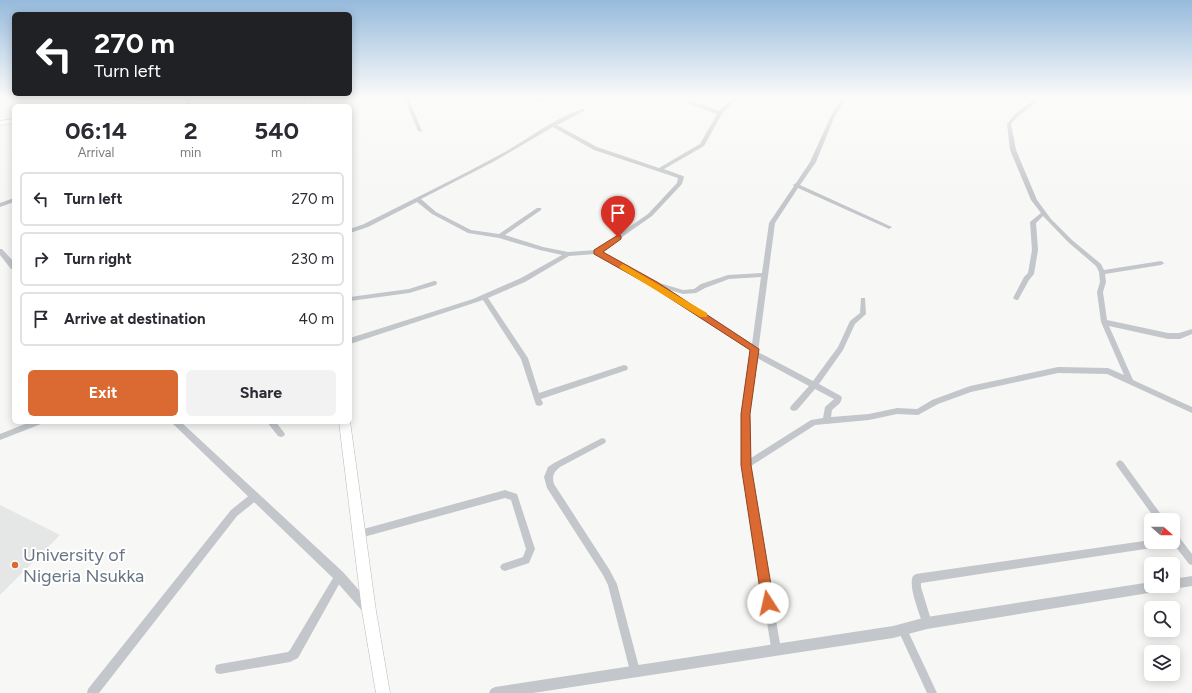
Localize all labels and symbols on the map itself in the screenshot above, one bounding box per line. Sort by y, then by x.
pin [601,196,635,237]
north arrow [1144,513,1180,549]
place label: University of Nigeria Nsukka [23,544,144,587]
marker: University of Nigeria Nsukka [10,560,20,570]
position arrow [747,582,789,624]

